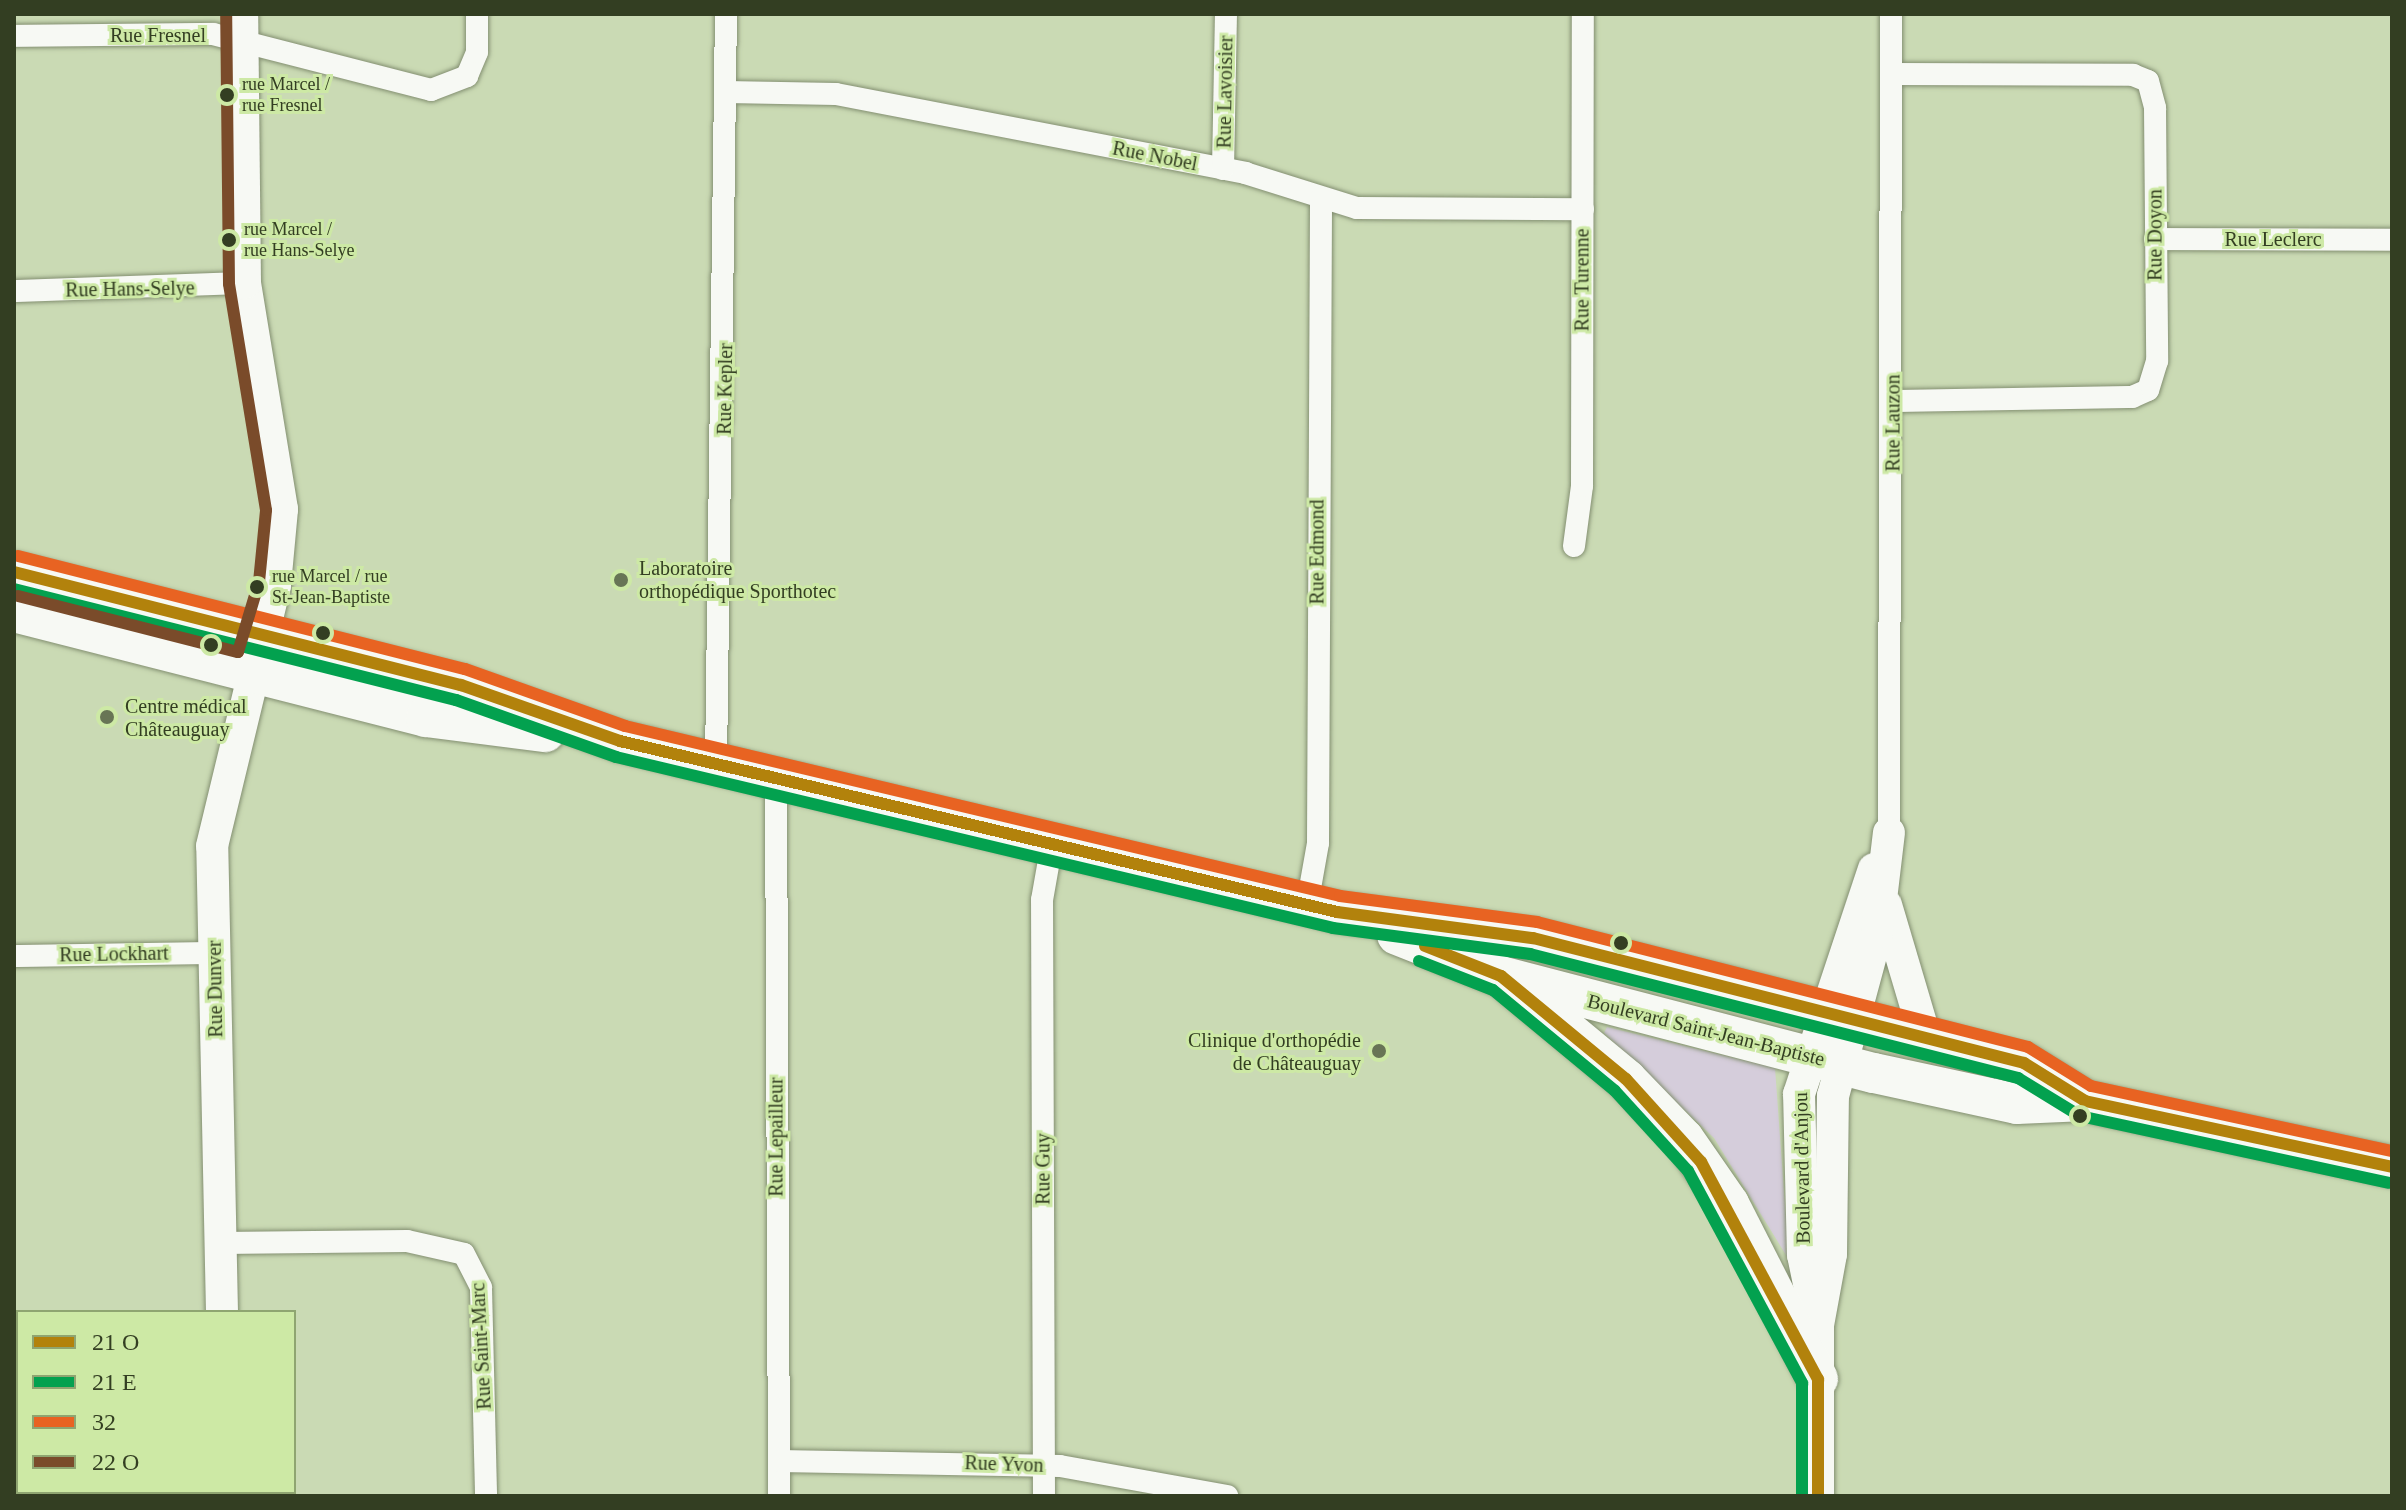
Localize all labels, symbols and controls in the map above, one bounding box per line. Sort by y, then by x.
street label: Rue Fresnel [110,23,206,47]
street label: Rue Lavoisier [1212,35,1238,149]
place label: rue Marcel / rue Fresnel [242,74,330,116]
marker: rue Marcel / rue Fresnel [219,87,235,103]
street label: Rue Nobel [1110,136,1200,176]
street label: Rue Doyon [2143,189,2167,281]
place label: rue Marcel / rue Hans-Selye [244,219,354,262]
street label: Rue Leclerc [2224,227,2322,251]
street label: Rue Turenne [1570,228,1594,332]
marker: rue Marcel / rue Hans-Selye [221,232,237,248]
street label: Rue Hans-Selye [65,276,195,302]
street label: Rue Kepler [712,343,738,435]
street label: Rue Lauzon [1881,374,1905,472]
street label: Rue Edmond [1305,500,1329,604]
place label: Laboratoire orthopédique Sporthotec [639,556,836,603]
place label: rue Marcel / rue St-Jean-Baptiste [272,566,390,608]
marker: Laboratoire orthopédique Sporthotec [610,569,632,591]
marker: rue Marcel / rue St-Jean-Baptiste [249,579,265,595]
unlabelled marker [315,625,331,641]
unlabelled marker [203,637,219,653]
place label: Centre médical Châteauguay [125,694,247,741]
marker: Centre médical Châteauguay [96,706,118,728]
unlabelled marker [1613,935,1629,951]
street label: Rue Dunver [202,940,228,1038]
street label: Rue Lockhart [59,941,169,967]
street label: Boulevard Saint-Jean-Baptiste [1585,989,1827,1071]
place label: Clinique d'orthopédie de Châteauguay [1188,1028,1361,1075]
marker: Clinique d'orthopédie de Châteauguay [1368,1040,1390,1062]
street label: Rue Lepailleur [764,1077,788,1197]
street label: Boulevard d'Anjou [1789,1092,1815,1244]
unlabelled marker [2072,1108,2088,1124]
street label: Rue Guy [1031,1133,1055,1205]
street label: Rue Saint-Marc [466,1282,496,1410]
legend [16,1310,296,1494]
text: 21 O [92,1329,139,1355]
text: 21 E [92,1369,137,1395]
text: 32 [92,1409,116,1435]
text: 22 O [92,1449,139,1475]
street label: Rue Yvon [964,1451,1044,1477]

